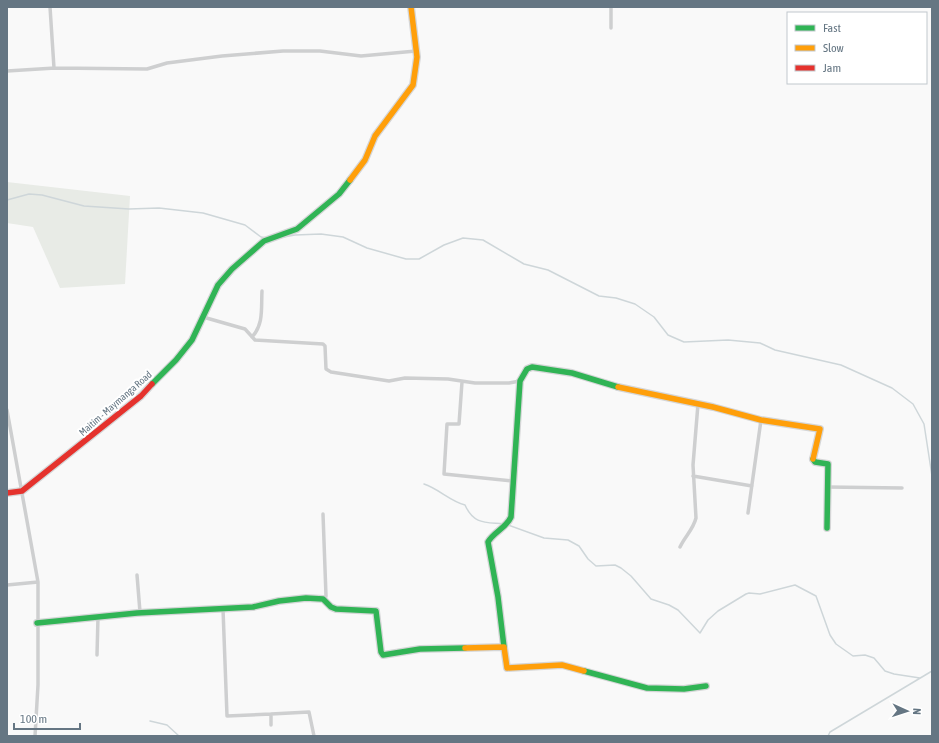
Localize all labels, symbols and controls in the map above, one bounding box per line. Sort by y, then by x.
legend [787,12,927,84]
text: Fast [823,21,841,35]
text: Slow [823,41,844,55]
text: Jam [823,61,841,75]
street label: Maitim - Maymanga Road [77,369,154,438]
north arrow [887,691,927,731]
scale bar [14,705,80,731]
text: N [911,708,923,715]
text: 100 m [20,712,47,726]

